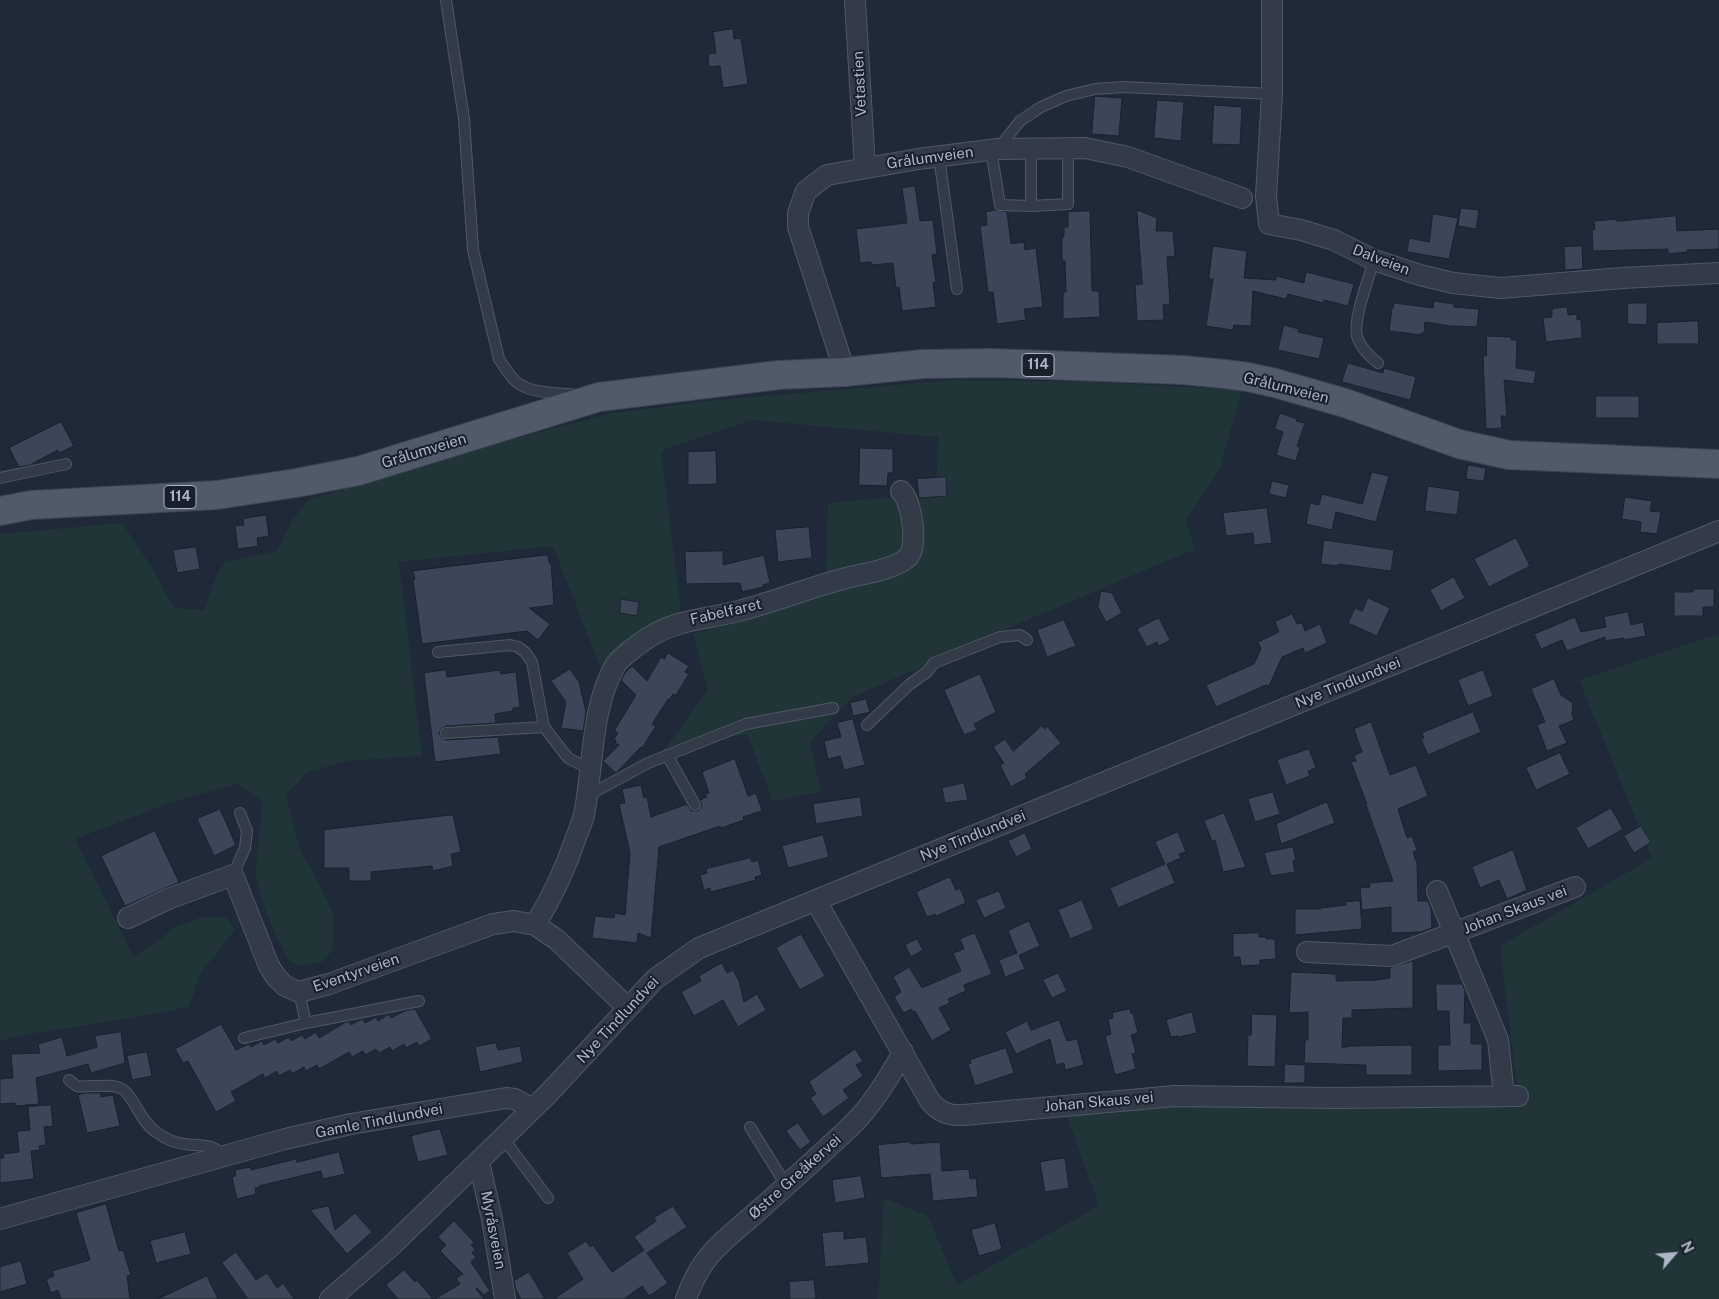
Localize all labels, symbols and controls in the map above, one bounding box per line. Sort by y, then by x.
street label: Vetastien [849,51,871,117]
street label: Grålumveien [885,143,975,173]
street label: Dalveien [1350,241,1412,279]
road number: 114 [1022,354,1054,376]
street label: Grålumveien [1241,369,1331,407]
street label: Grålumveien [380,430,468,472]
road number: 114 [164,486,196,508]
street label: Fabelfaret [689,595,763,629]
street label: Nye Tindlundvei [1293,654,1403,712]
street label: Nye Tindlundvei [918,807,1028,865]
street label: Johan Skaus vei [1461,882,1569,938]
street label: Eventyrveien [311,950,401,996]
street label: Nye Tindlundvei [573,973,663,1067]
street label: Johan Skaus vei [1044,1088,1154,1116]
street label: Gamle Tindlundvei [314,1100,444,1142]
street label: Østre Greåkervei [745,1131,845,1223]
street label: Myråsveien [477,1189,509,1271]
north arrow [1649,1229,1699,1279]
text: N [1678,1239,1697,1256]

